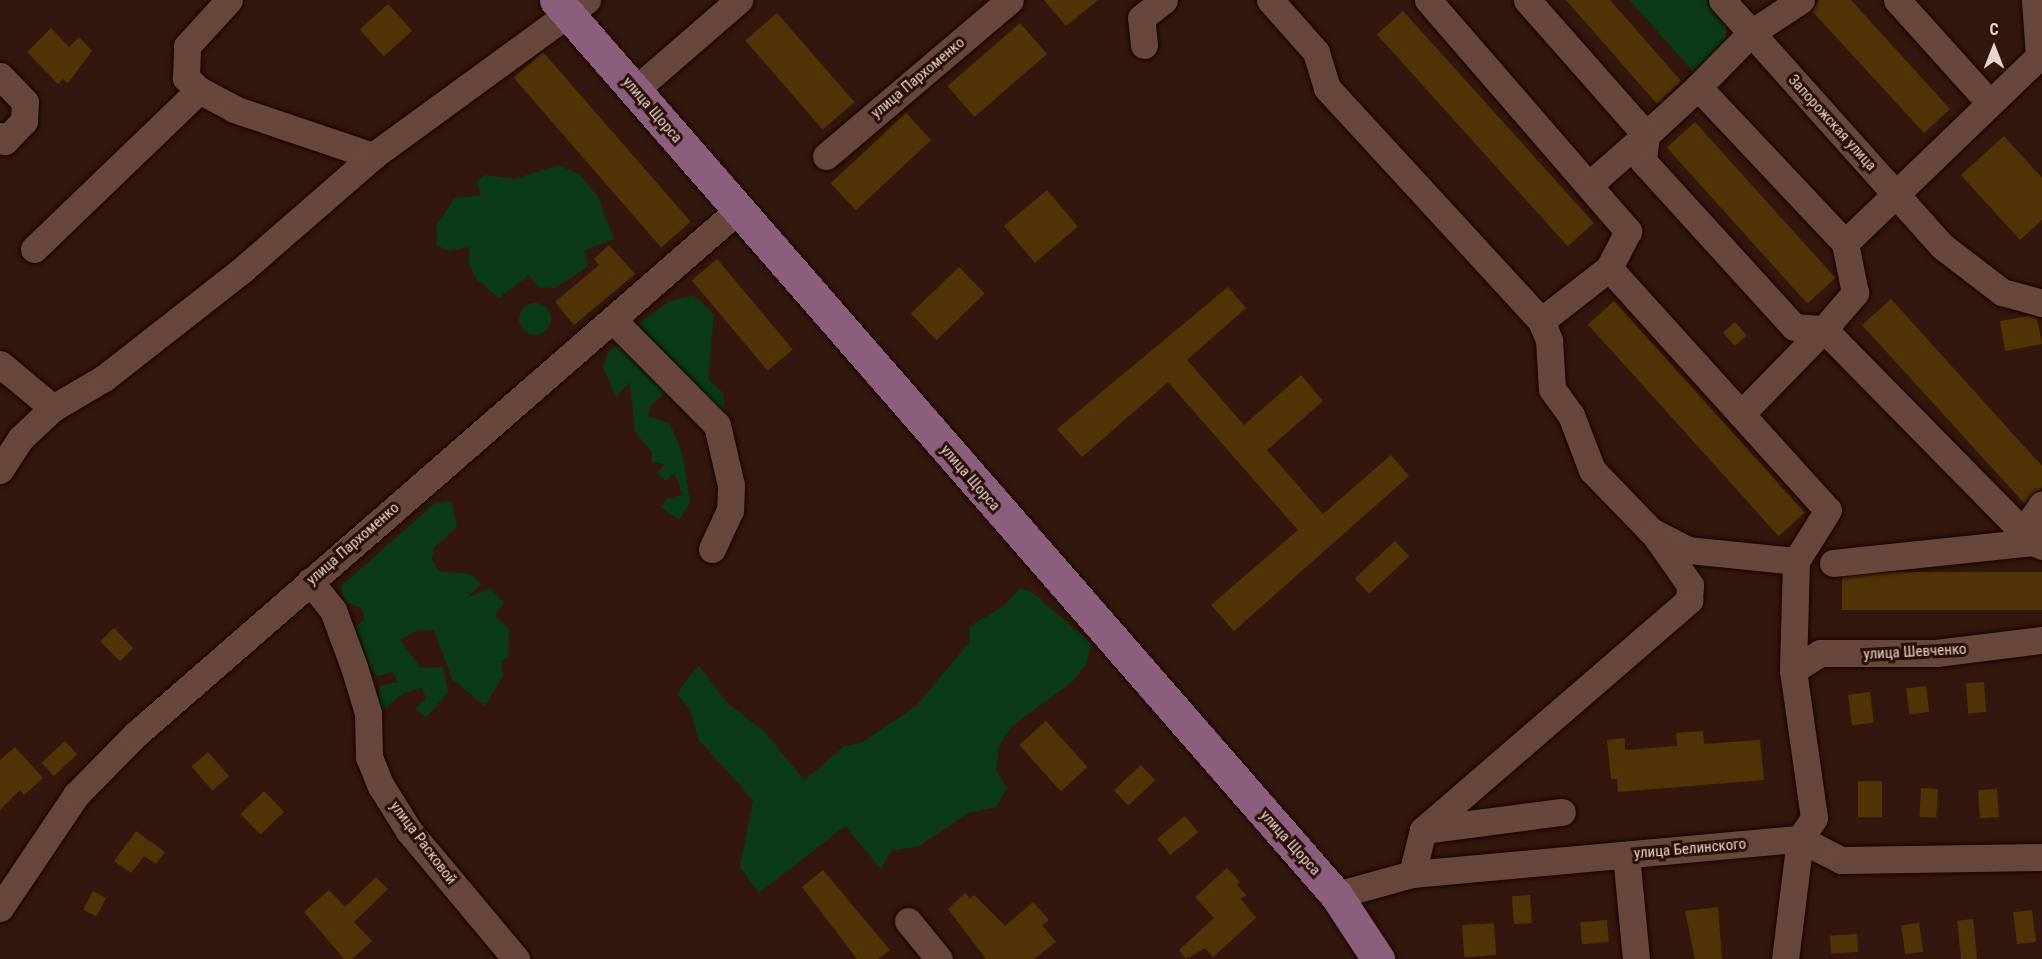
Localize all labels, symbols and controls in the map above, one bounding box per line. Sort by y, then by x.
north arrow [1964,18,2024,78]
text: С [1989,20,1999,39]
street label: улица Пархоменко [868,34,968,122]
street label: Запорожская улица [1784,71,1880,175]
street label: улица Щорса [619,73,685,147]
street label: улица Щорса [937,441,1003,515]
street label: улица Пархоменко [303,499,403,589]
street label: улица Шевченко [1863,640,1967,664]
street label: улица Расковой [386,798,460,888]
street label: улица Щорса [1256,807,1324,879]
street label: улица Белинского [1633,835,1747,863]

